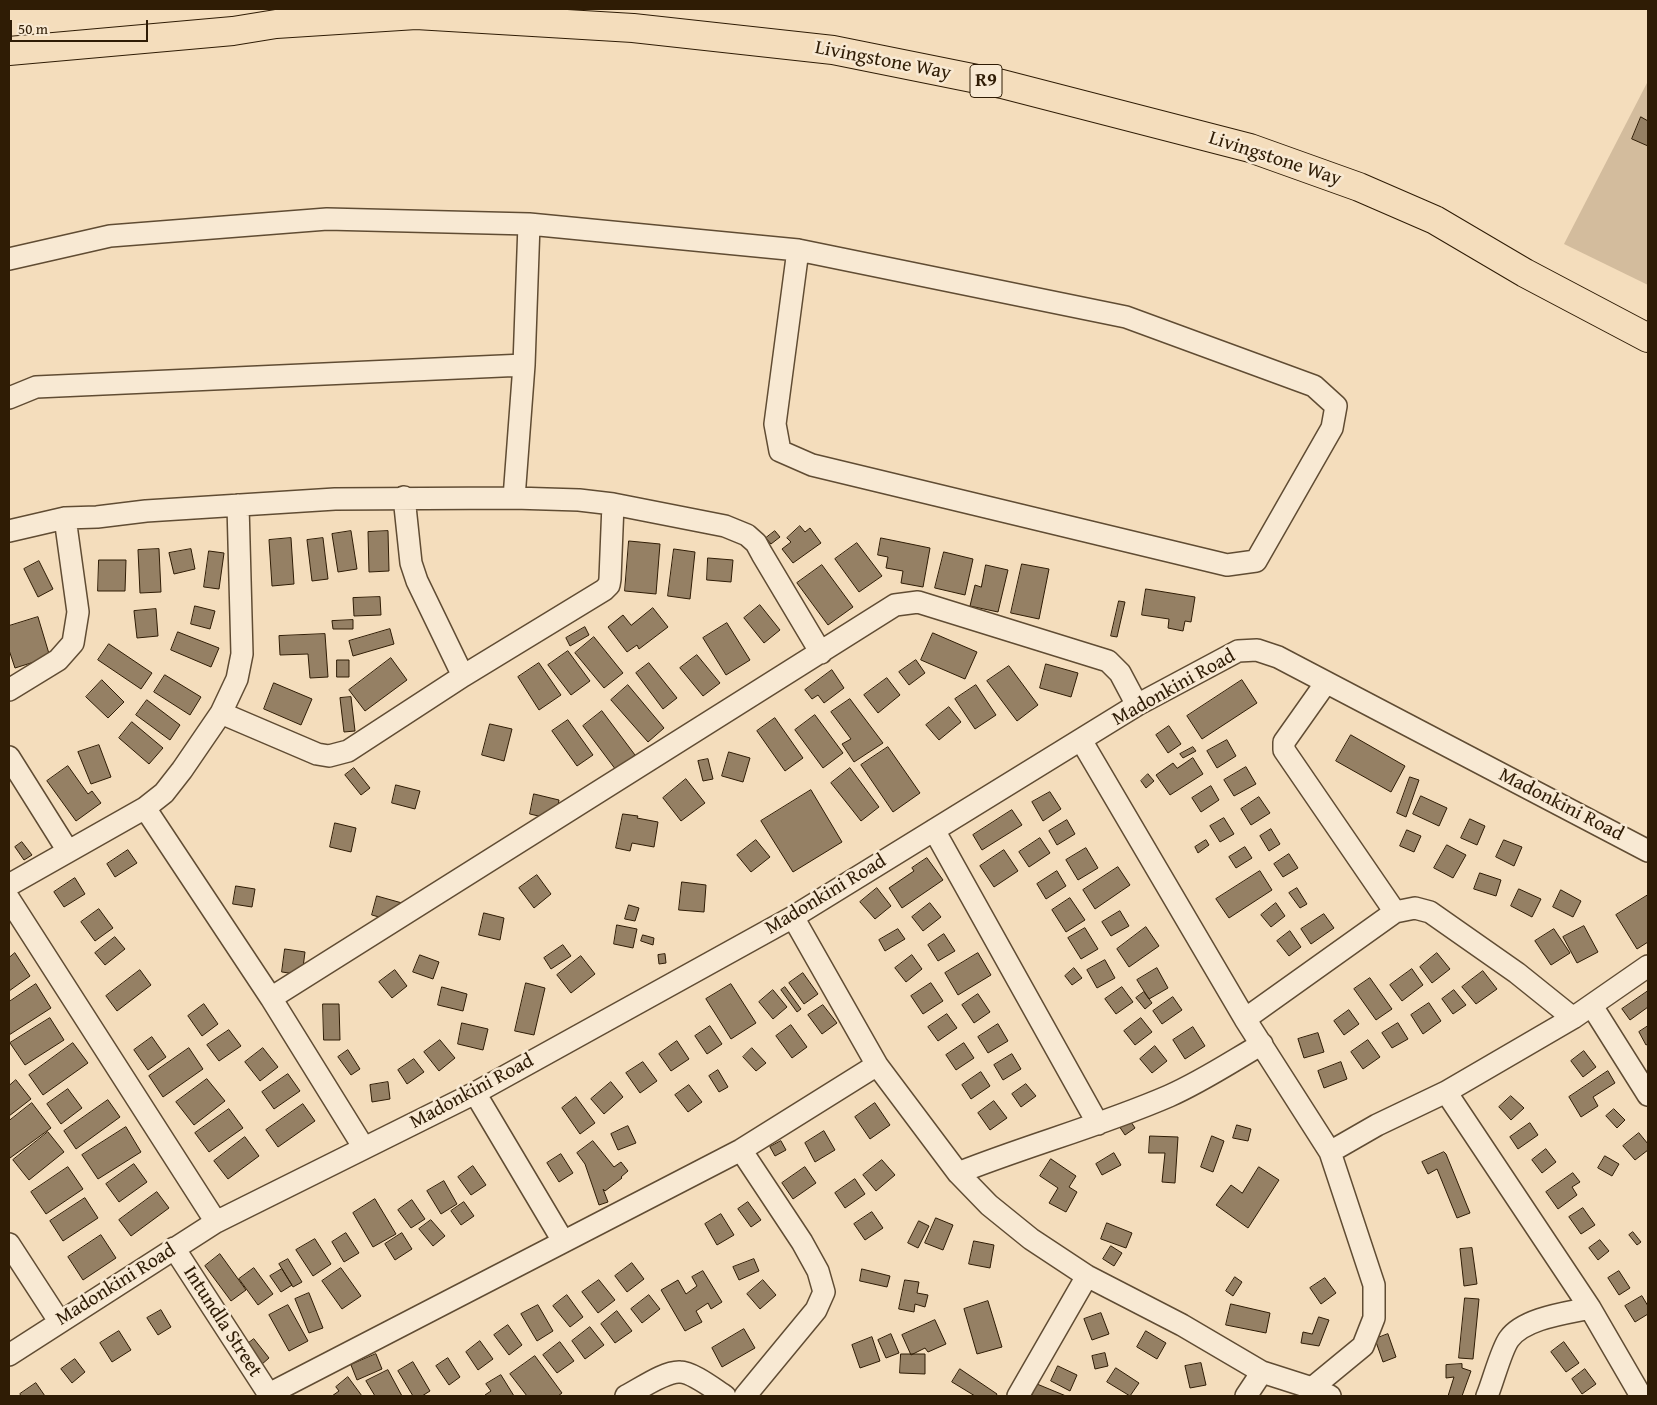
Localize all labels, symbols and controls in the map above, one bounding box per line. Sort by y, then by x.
scale bar [12,10,150,42]
text: 50 m [18,18,48,39]
street label: Livingstone Way [813,36,953,86]
road number: R9 [970,64,1002,98]
street label: Livingstone Way [1206,126,1344,192]
street label: Madonkini Road [1108,644,1240,732]
street label: Madonkini Road [1495,763,1627,847]
street label: Madonkini Road [761,849,891,941]
street label: Madonkini Road [406,1049,538,1135]
street label: Madonkini Road [52,1239,180,1331]
street label: Intundla Street [177,1262,267,1382]

